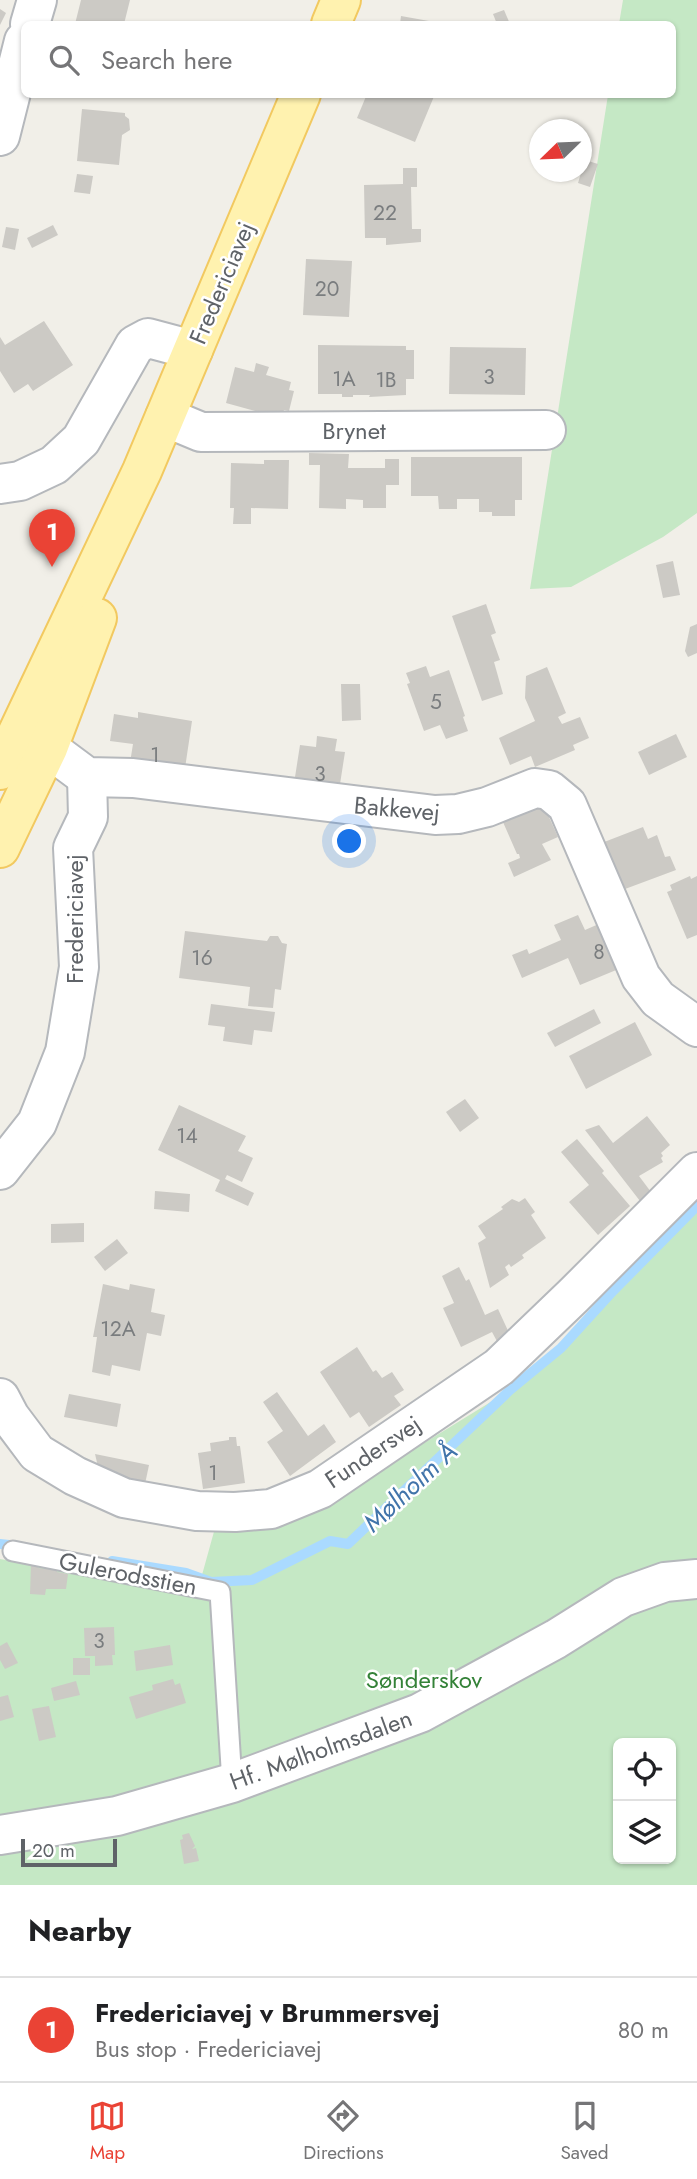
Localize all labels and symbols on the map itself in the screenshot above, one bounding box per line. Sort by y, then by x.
north arrow [529,119,592,182]
house number: 22 [373,198,397,228]
street label: Fredericiavej [180,216,263,349]
house number: 20 [315,274,339,304]
house number: 3 [483,362,495,392]
house number: 1A [332,364,356,394]
house number: 1B [375,365,397,395]
street label: Brynet [322,413,386,448]
pin: 1 [29,509,75,567]
house number: 5 [430,687,442,717]
house number: 1 [150,740,160,770]
house number: 3 [314,759,326,789]
street label: Bakkevej [353,787,442,830]
your location [332,824,366,858]
street label: Fredericiavej [57,854,92,984]
house number: 8 [593,937,605,967]
house number: 16 [191,943,213,973]
house number: 14 [176,1121,198,1151]
house number: 12A [100,1314,136,1344]
street label: Fundersvej [318,1407,428,1497]
water label: Mølholm Å [354,1433,466,1541]
house number: 1 [208,1458,218,1488]
street label: Gulerodsstien [56,1543,200,1604]
house number: 3 [93,1626,105,1656]
park label: Sønderskov [366,1662,483,1697]
street label: Hf. Mølholmsdalen [225,1700,417,1799]
scale bar [21,1836,117,1868]

